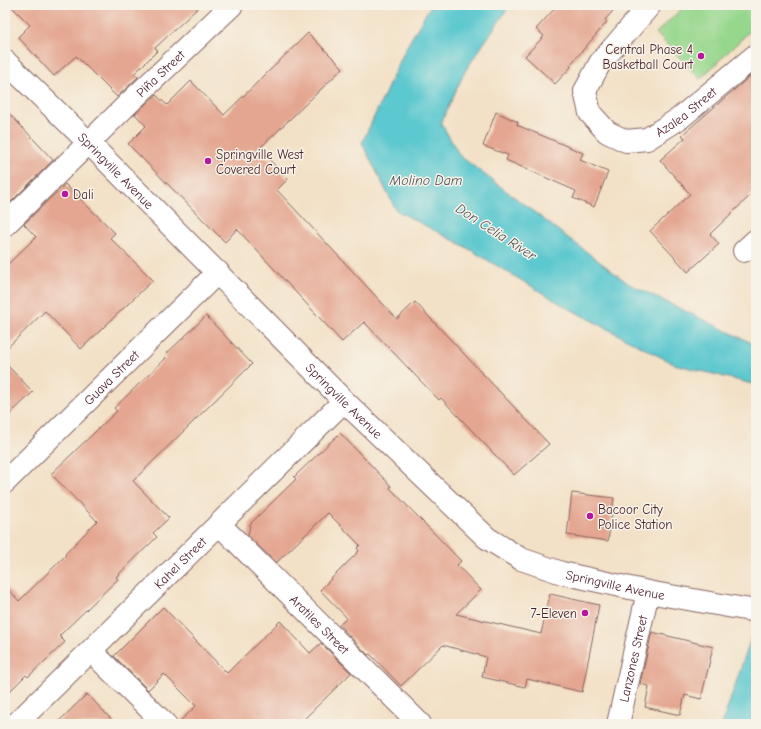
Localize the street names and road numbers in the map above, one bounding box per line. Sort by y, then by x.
street label: Piña Street [133,46,188,100]
street label: Azalea Street [652,83,720,139]
street label: Springville Avenue [75,129,157,212]
street label: Guava Street [80,346,143,408]
street label: Springville Avenue [303,360,386,442]
street label: Kahel Street [151,533,210,592]
street label: Springville Avenue [564,567,666,602]
street label: Aratiles Street [287,591,353,658]
street label: Lanzones Street [616,613,650,703]

